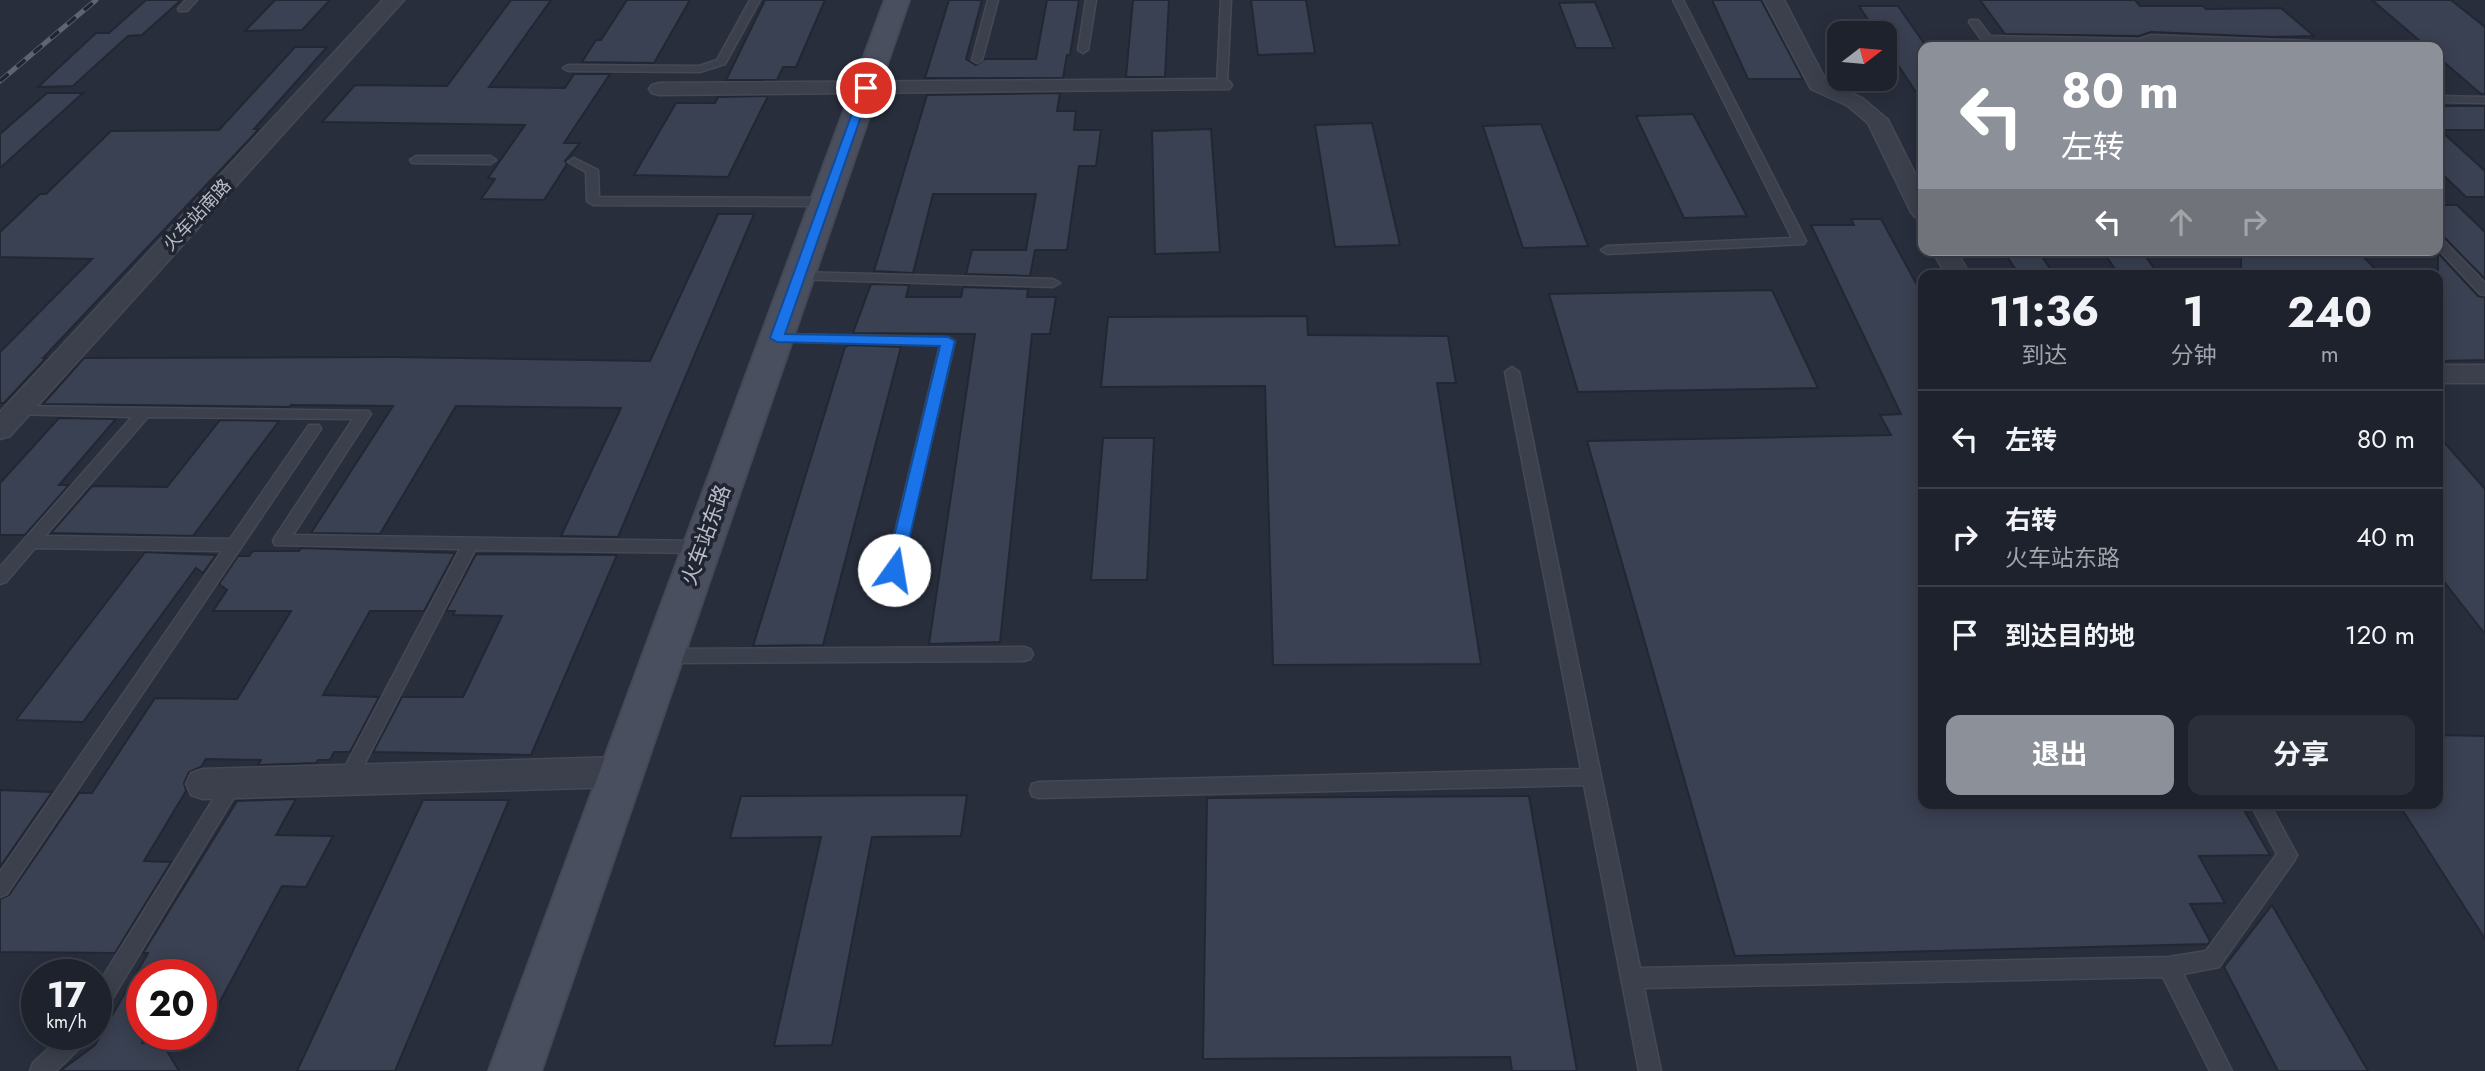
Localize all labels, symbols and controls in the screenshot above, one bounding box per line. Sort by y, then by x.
north arrow [1827,21,1897,91]
map controls [1827,21,1897,91]
text: 80 m [2061,56,2179,126]
pin [836,58,896,118]
icon: arrive [847,69,885,107]
icon: left [1946,70,2037,161]
text: 左转 [2061,124,2125,170]
street label: 火车站南路 [157,173,237,257]
icon: left [2089,203,2127,241]
icon: ahead [2162,203,2200,241]
icon: right [2235,203,2273,241]
text: 11:36 [1989,281,2099,342]
text: 1 [2183,281,2204,342]
text: 240 [2287,282,2372,343]
text: m [2321,337,2339,371]
text: 到达 [2021,338,2067,372]
text: 分钟 [2170,338,2216,372]
icon: left [1946,420,1984,458]
text: 80 m [2357,420,2415,458]
text: 左转 [2005,421,2057,459]
street label: 火车站东路 [674,481,738,589]
text: 右转 [2005,501,2057,539]
icon: right [1946,518,1984,556]
text: 40 m [2356,518,2415,556]
position arrow [857,533,931,607]
text: 火车站东路 [2005,541,2120,575]
icon: arrive [1946,616,1984,654]
text: 120 m [2345,616,2415,654]
text: 到达目的地 [2005,617,2135,655]
button: 退出 [1946,715,2174,795]
button: 分享 [2188,715,2415,795]
speed limit sign: 20 [126,959,217,1050]
text: 17 [47,970,86,1020]
text: km/h [46,1009,87,1035]

